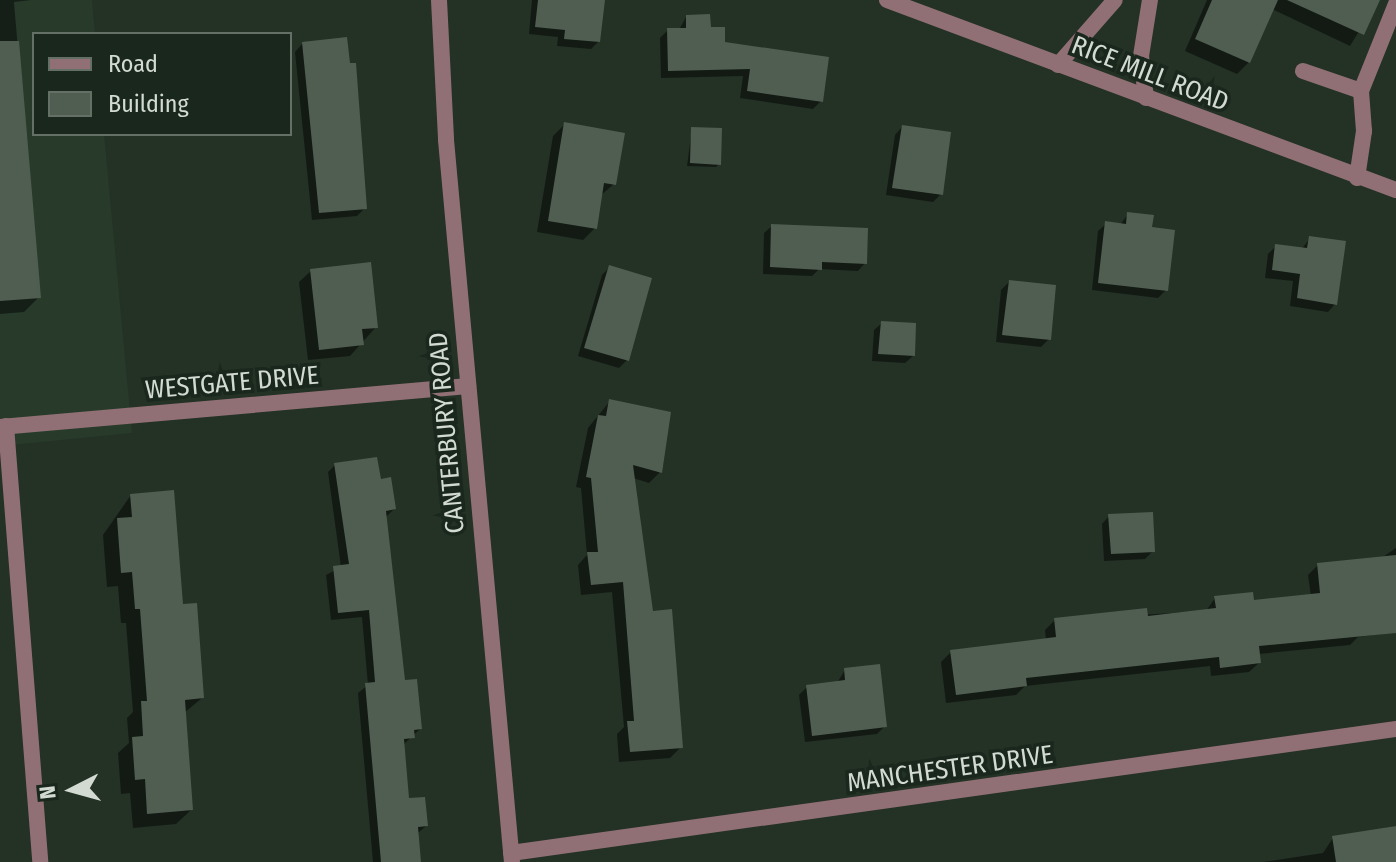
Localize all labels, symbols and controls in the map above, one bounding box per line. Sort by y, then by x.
street label: RICE MILL ROAD [1067,30,1233,118]
legend [32,32,292,136]
text: Road [108,50,158,78]
text: Building [108,90,189,118]
street label: CANTERBURY ROAD [423,331,471,535]
street label: WESTGATE DRIVE [144,360,320,406]
street label: MANCHESTER DRIVE [845,739,1055,799]
north arrow [32,750,112,830]
text: N [34,785,62,801]

